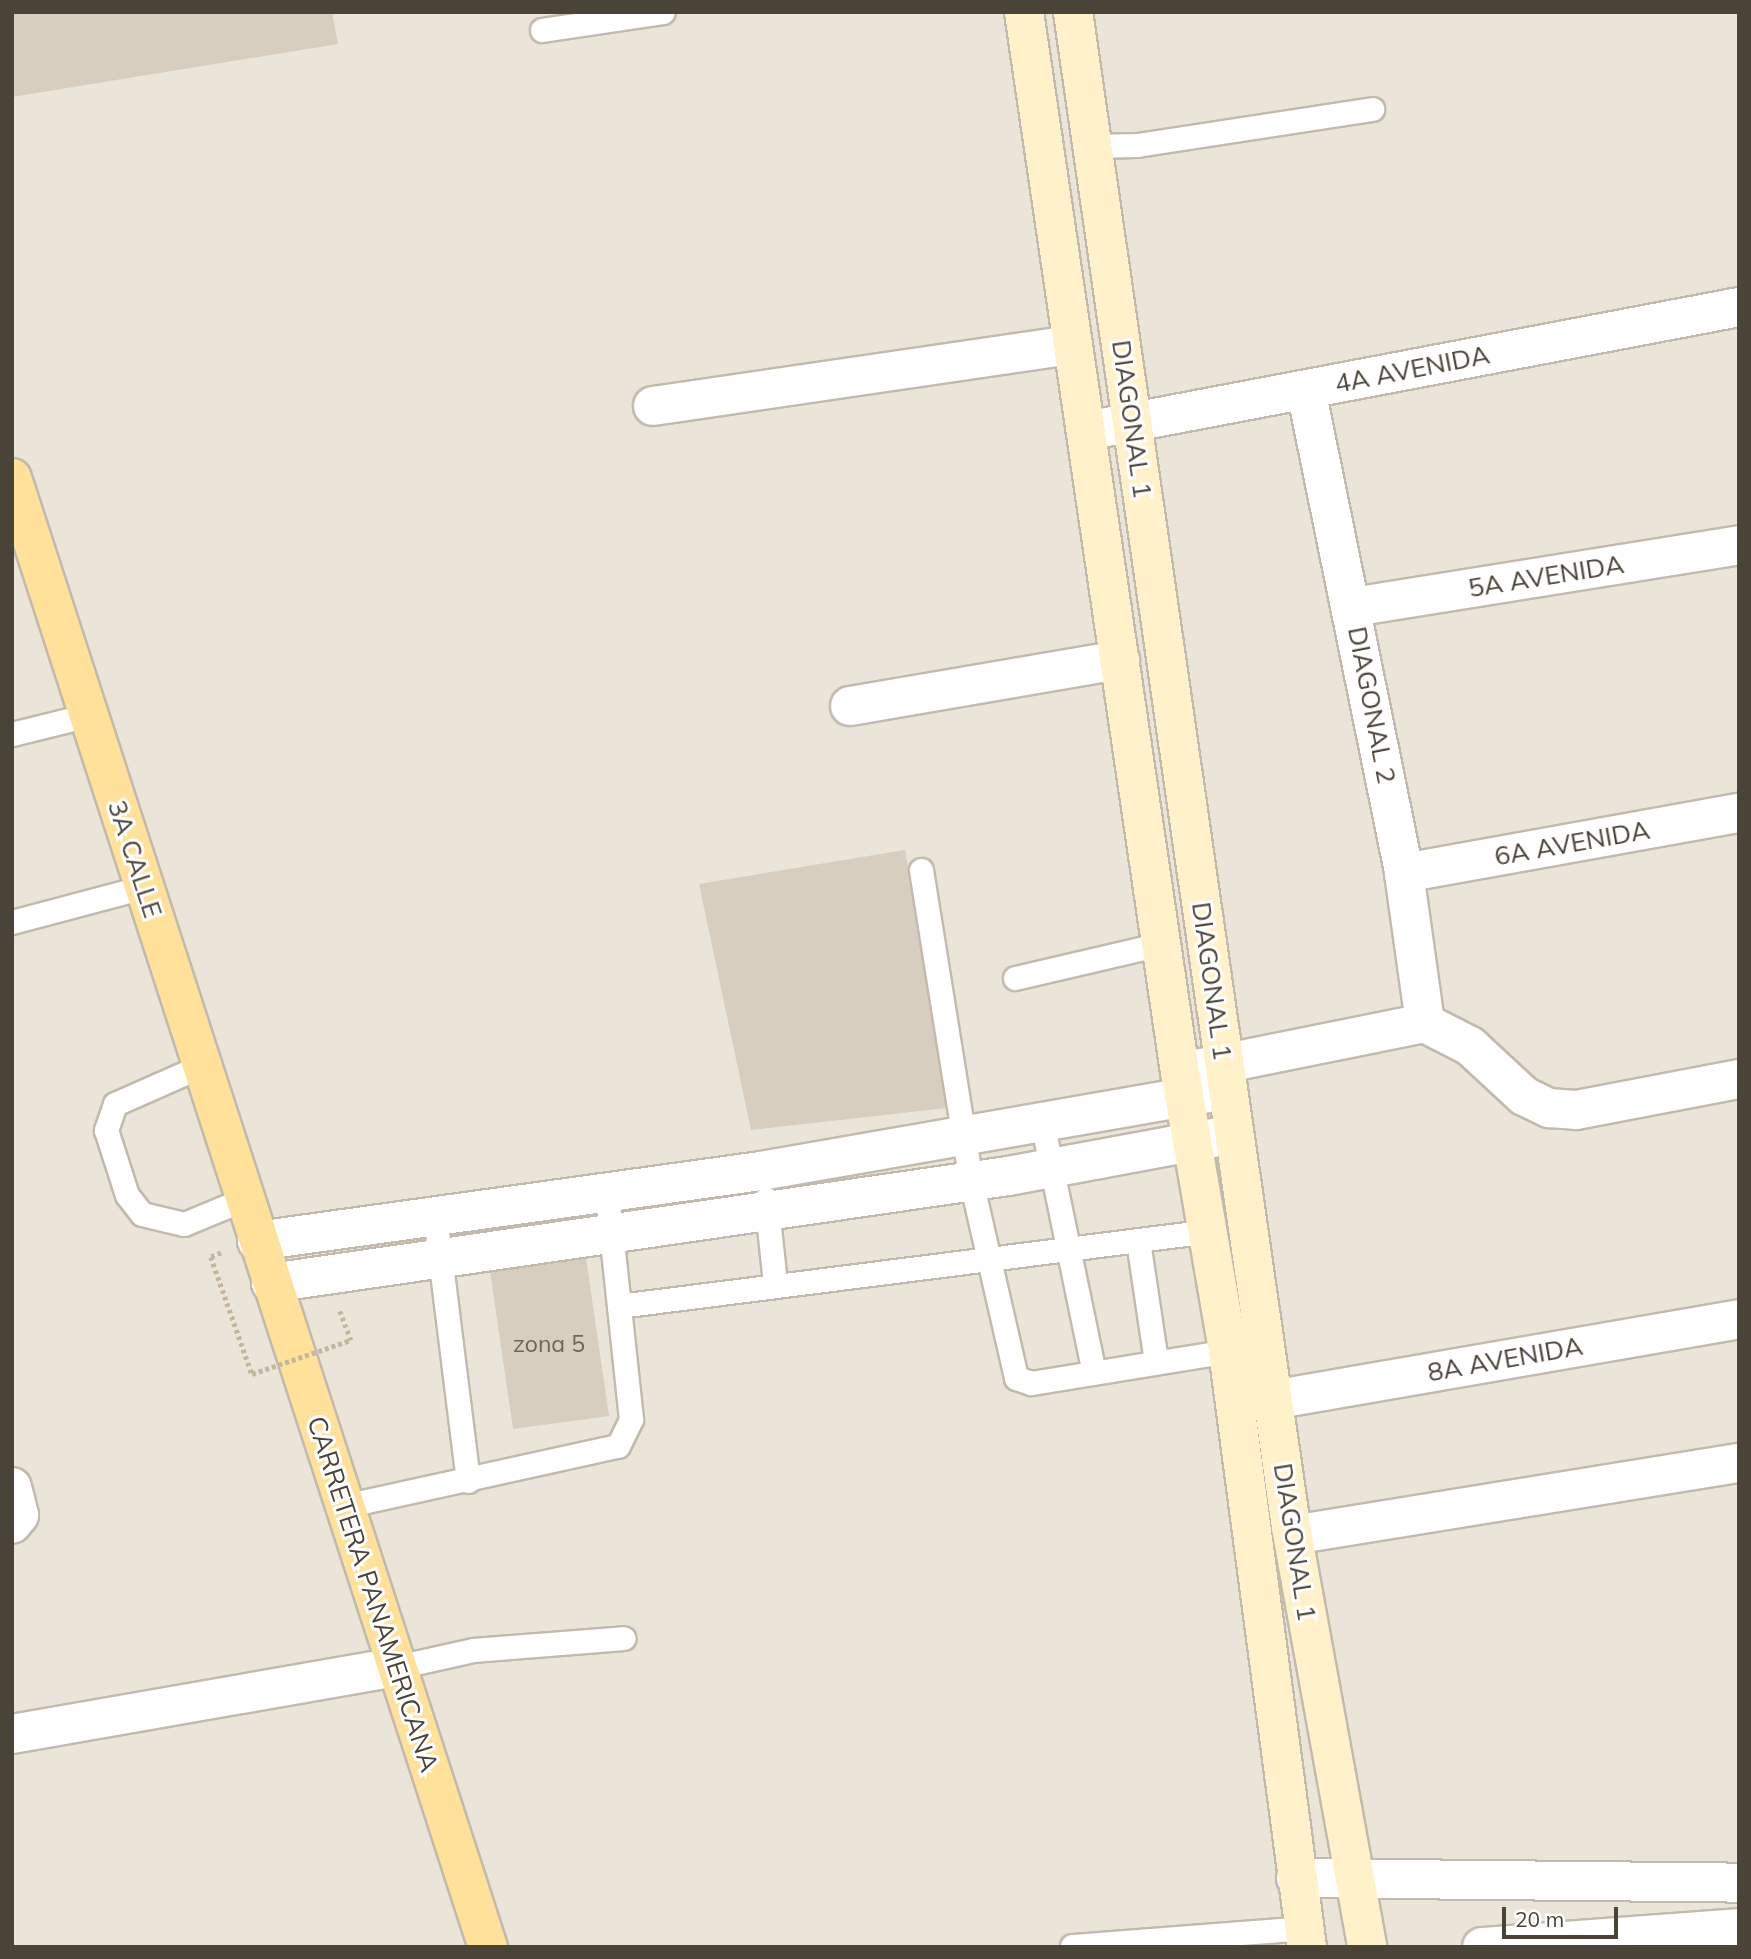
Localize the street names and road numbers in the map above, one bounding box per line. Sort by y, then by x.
street label: DIAGONAL 1 [1105,338,1159,500]
street label: 4A AVENIDA [1332,339,1492,399]
street label: 5A AVENIDA [1466,548,1626,604]
street label: DIAGONAL 2 [1342,624,1402,786]
street label: 3A CALLE [101,796,169,922]
street label: 6A AVENIDA [1492,814,1652,872]
street label: DIAGONAL 1 [1185,900,1239,1062]
street label: 8A AVENIDA [1425,1330,1585,1388]
street label: CARRETERA PANAMERICANA [301,1412,445,1776]
street label: DIAGONAL 1 [1267,1461,1323,1623]

